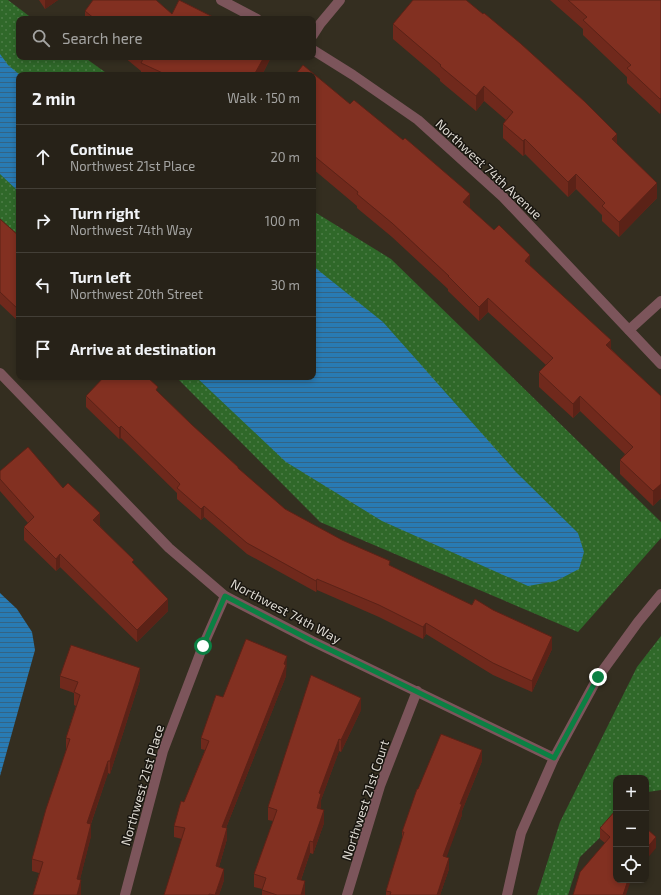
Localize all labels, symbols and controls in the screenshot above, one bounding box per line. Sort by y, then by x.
search box [16,16,316,60]
icon: search [30,27,52,49]
text: Search here [62,29,143,47]
text: 2 min [32,88,75,108]
text: Walk · 150 m [227,90,300,106]
street label: Northwest 74th Avenue [432,116,546,222]
text: Continue [70,140,133,158]
icon: ahead [32,146,54,168]
text: 20 m [271,149,300,165]
text: Northwest 21st Place [70,158,195,174]
text: Turn right [70,204,140,222]
icon: right [32,210,54,232]
text: 100 m [265,213,300,229]
text: Northwest 74th Way [70,222,192,238]
text: Turn left [70,268,131,286]
icon: left [32,274,54,296]
text: 30 m [271,277,300,293]
text: Northwest 20th Street [70,286,203,302]
icon: arrive [32,338,54,360]
text: Arrive at destination [70,340,216,358]
street label: Northwest 74th Way [228,575,344,647]
route start [194,637,212,655]
route end [589,668,607,686]
street label: Northwest 21st Place [117,723,167,847]
street label: Northwest 21st Court [338,738,392,862]
map controls [613,775,649,883]
button: + [613,775,649,811]
button: − [613,811,649,847]
button: locate [613,847,649,883]

